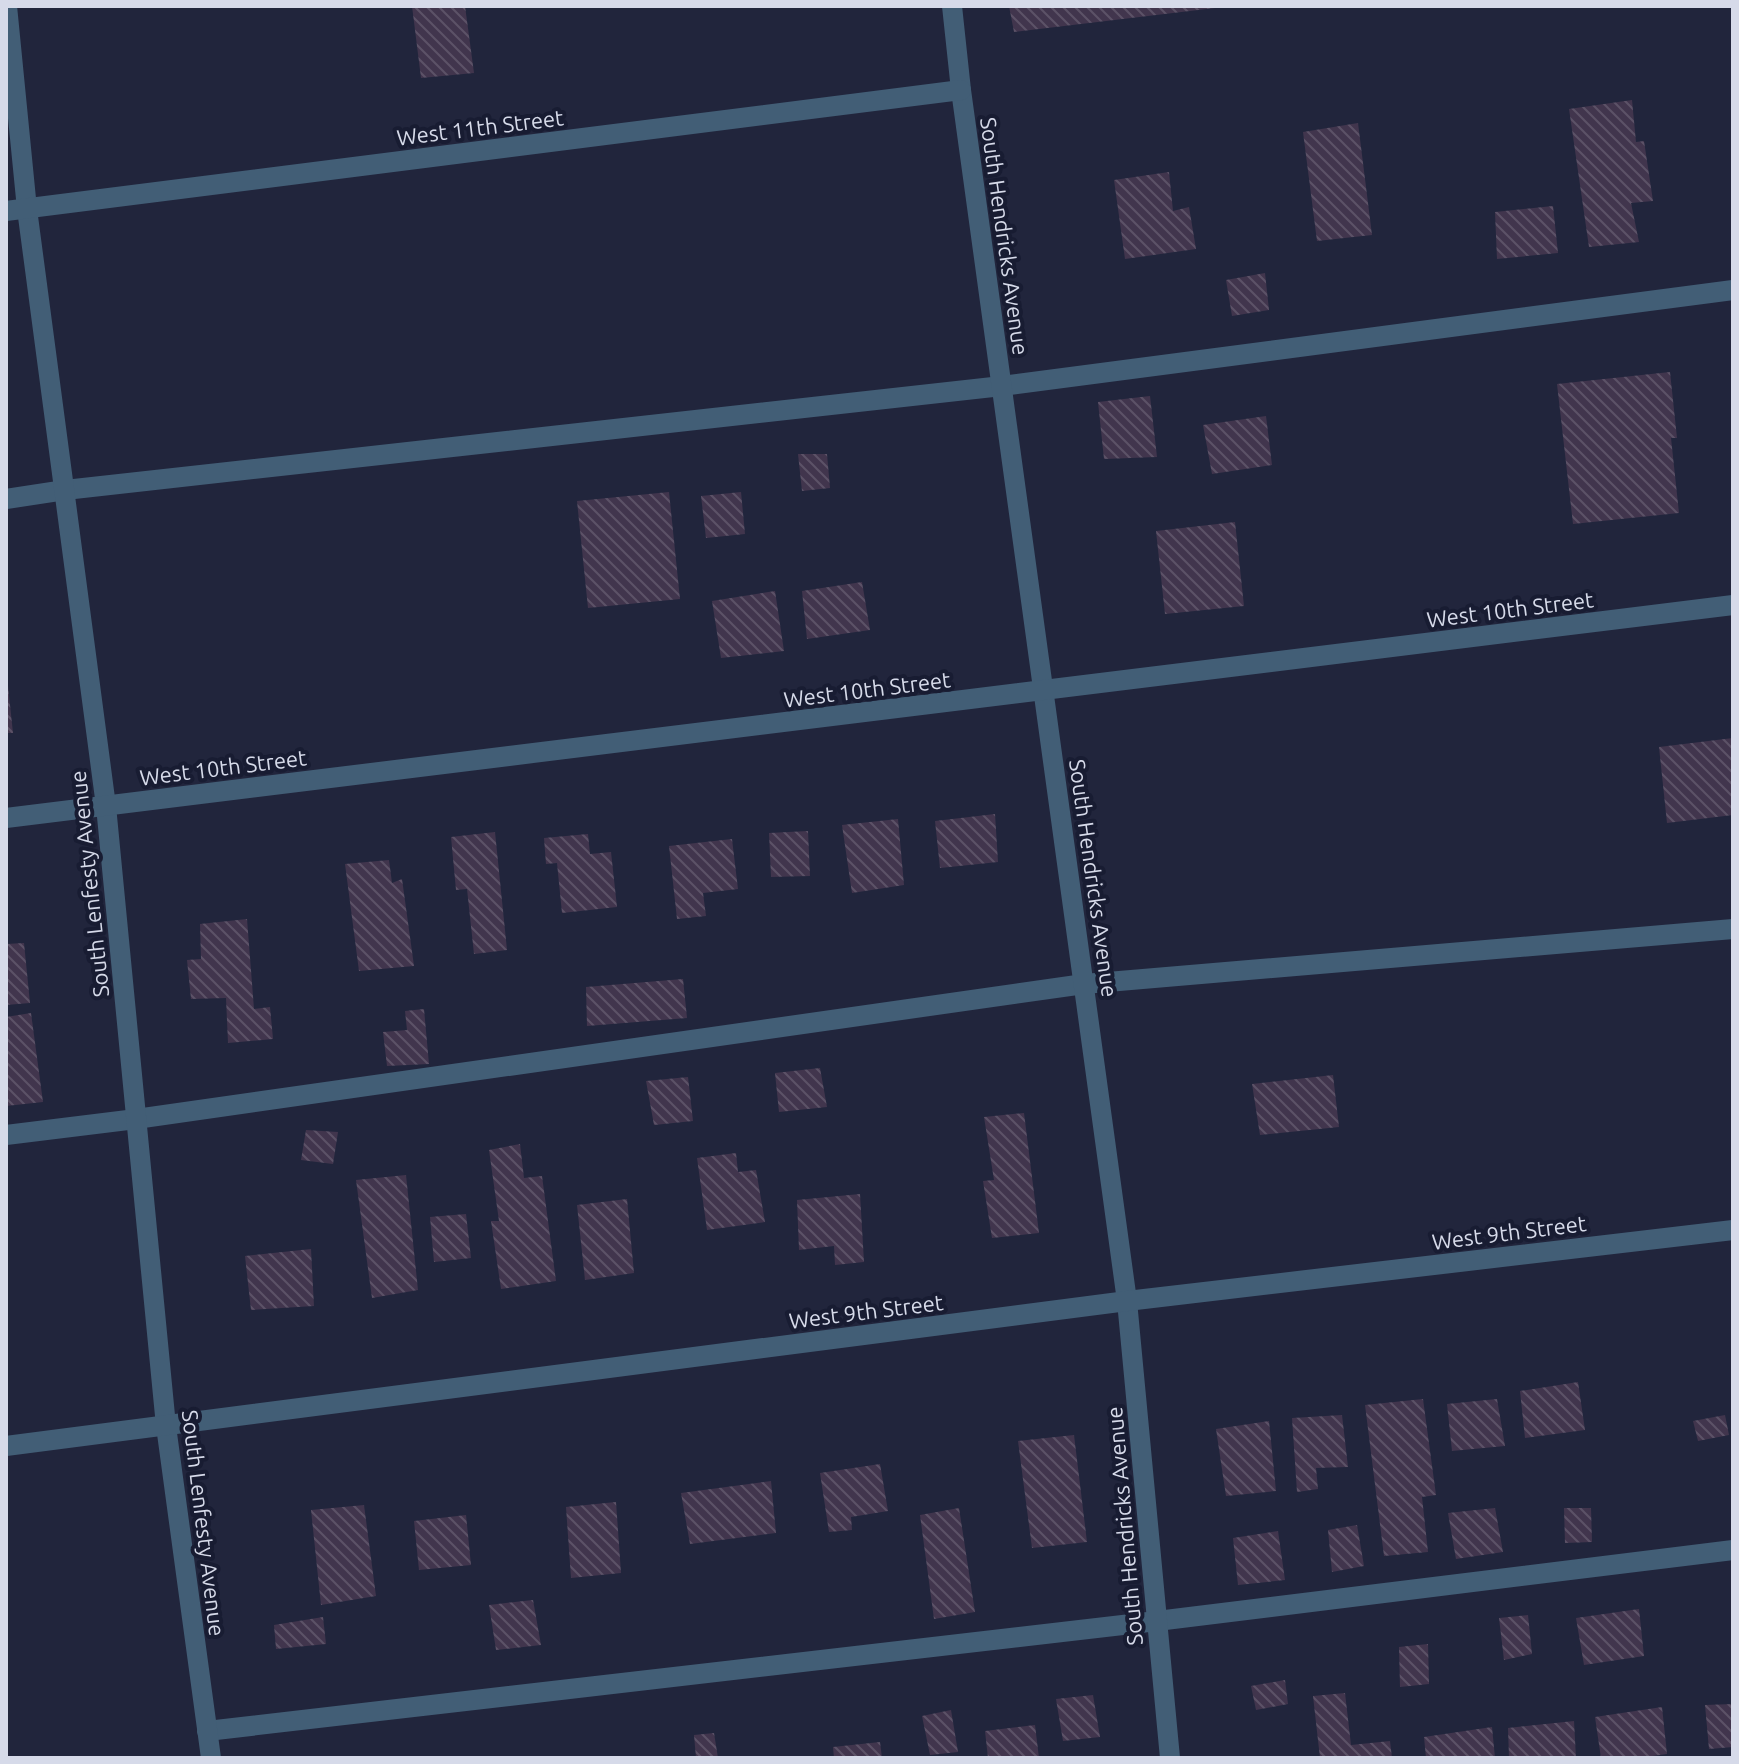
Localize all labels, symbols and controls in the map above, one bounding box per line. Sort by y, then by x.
street label: West 11th Street [395,104,565,150]
street label: South Hendricks Avenue [976,115,1034,357]
street label: West 10th Street [1425,586,1595,632]
street label: West 10th Street [782,666,952,712]
street label: West 10th Street [138,744,308,790]
street label: South Hendricks Avenue [1065,757,1123,999]
street label: South Lenfesty Avenue [65,770,113,998]
street label: West 9th Street [1430,1210,1588,1254]
street label: West 9th Street [787,1289,945,1333]
street label: South Hendricks Avenue [1101,1405,1147,1647]
street label: South Lenfesty Avenue [178,1409,230,1637]

